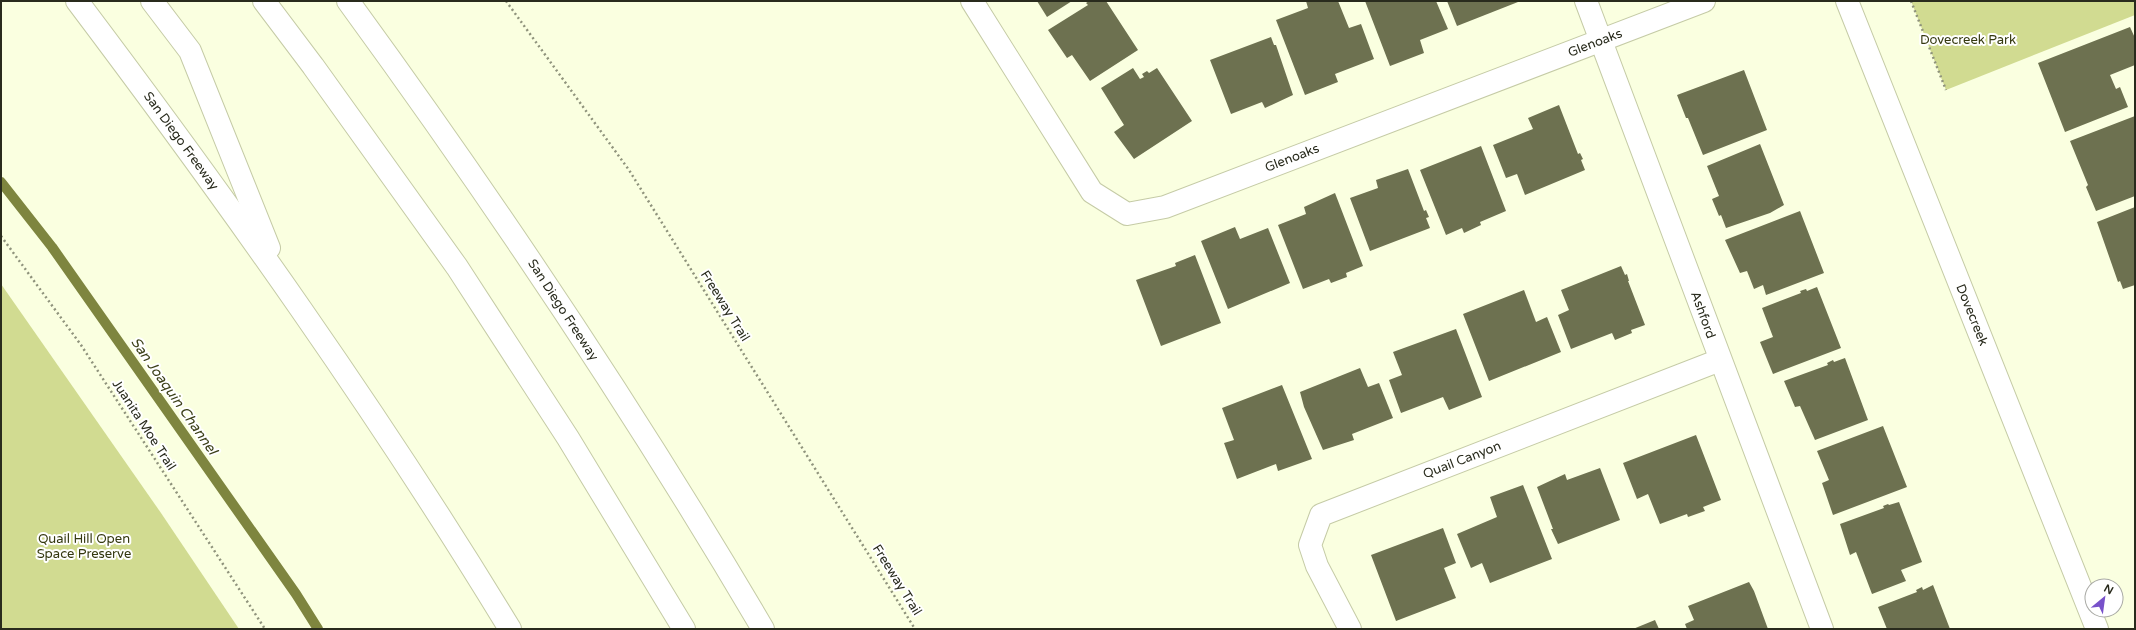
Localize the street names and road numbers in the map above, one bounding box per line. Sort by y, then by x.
street label: Glenoaks [1566,25,1624,61]
street label: San Diego Freeway [140,89,222,193]
street label: Glenoaks [1263,140,1321,176]
street label: San Diego Freeway [524,256,602,364]
street label: Freeway Trail [697,268,753,344]
street label: Dovecreek [1952,282,1992,348]
street label: Ashford [1687,289,1719,341]
street label: Juanita Moe Trail [109,377,179,473]
street label: Quail Canyon [1421,438,1503,482]
street label: Freeway Trail [869,542,925,618]

